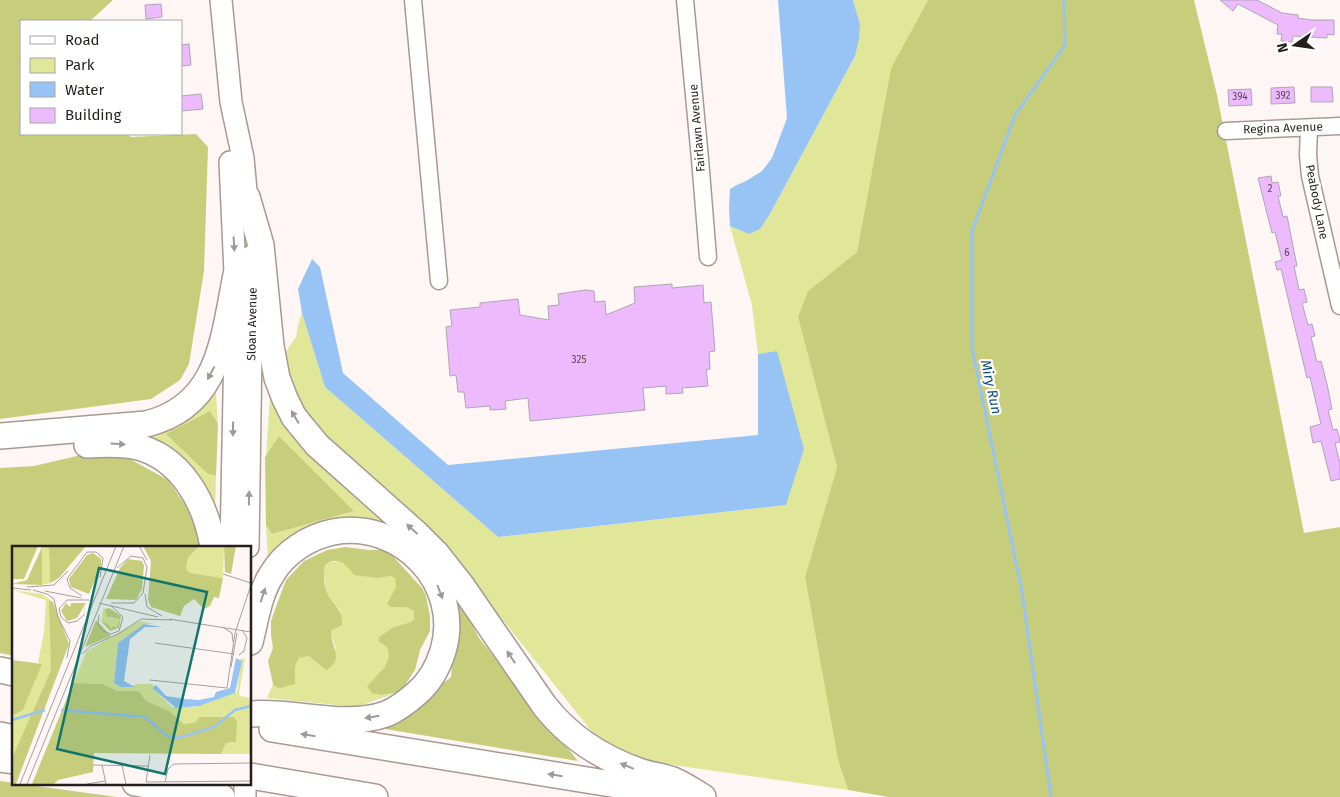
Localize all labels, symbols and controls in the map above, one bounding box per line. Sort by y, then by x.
legend [20,20,182,135]
north arrow [1270,20,1320,70]
text: Road [65,31,100,49]
text: N [1273,41,1292,54]
text: Park [65,56,95,74]
text: Water [65,81,104,99]
street label: Fairlawn Avenue [686,83,708,173]
house number: 392 [1276,90,1290,102]
house number: 394 [1232,91,1248,103]
text: Building [65,106,121,124]
street label: Regina Avenue [1243,120,1323,136]
street label: Peabody Lane [1303,163,1331,241]
house number: 2 [1268,183,1273,195]
one-way arrow [231,236,239,252]
house number: 6 [1284,247,1290,259]
street label: Sloan Avenue [244,287,260,361]
house number: 325 [572,354,586,366]
water label: Miry Run [977,358,1005,416]
one-way arrow [207,366,215,380]
one-way arrow [290,411,299,424]
one-way arrow [229,421,237,437]
one-way arrow [111,441,127,449]
one-way arrow [245,490,253,506]
one-way arrow [406,523,418,535]
inset map [12,546,251,784]
one-way arrow [436,585,444,600]
one-way arrow [259,587,267,602]
one-way arrow [506,650,516,664]
one-way arrow [363,713,379,721]
one-way arrow [300,730,316,738]
one-way arrow [619,762,634,770]
one-way arrow [547,771,563,779]

